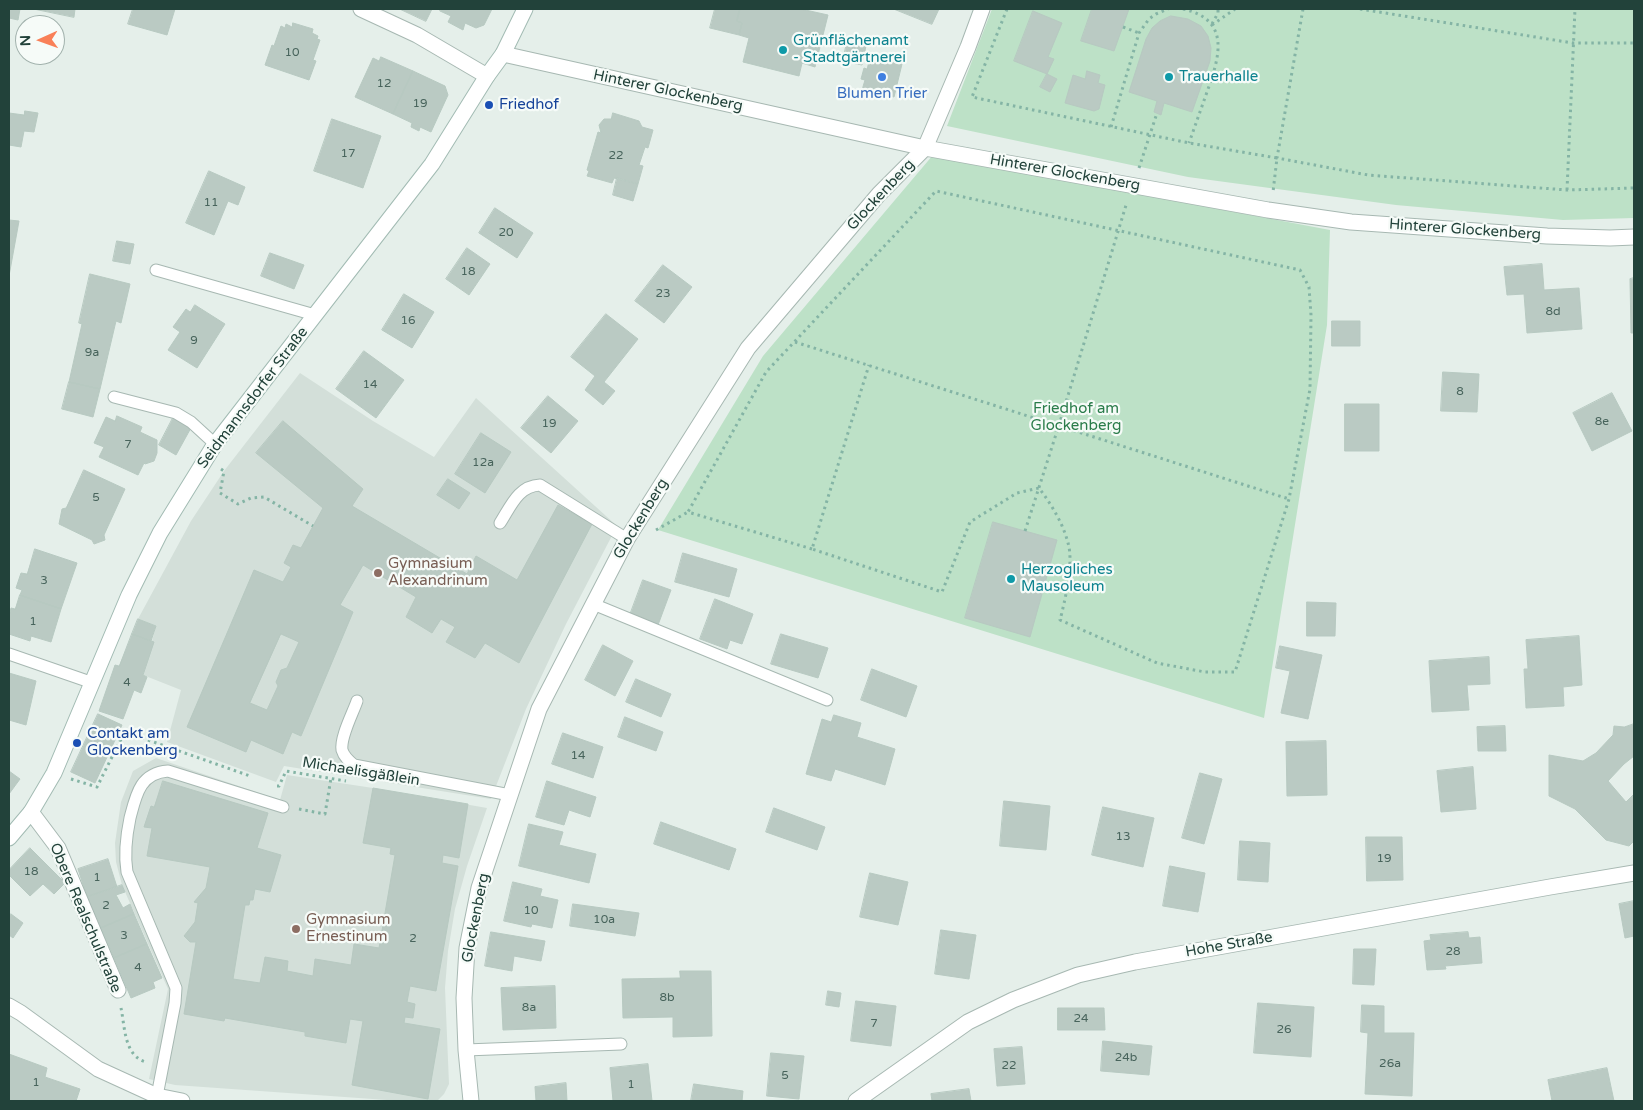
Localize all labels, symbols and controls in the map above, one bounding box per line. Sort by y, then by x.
north arrow [15,15,65,65]
place label: Grünflächenamt - Stadtgärtnerei [793,32,909,67]
text: N [17,35,34,46]
marker: Grünflächenamt - Stadtgärtnerei [777,44,789,56]
house number: 10 [284,46,300,60]
street label: Hinterer Glockenberg [592,66,744,116]
place label: Trauerhalle [1179,68,1258,86]
marker: Blumen Trier [876,71,888,83]
marker: Trauerhalle [1163,71,1175,83]
house number: 12 [376,77,392,91]
place label: Blumen Trier [837,85,927,103]
place label: Friedhof [499,96,559,114]
house number: 19 [412,97,428,111]
marker: Friedhof [483,99,495,111]
house number: 17 [340,147,356,161]
house number: 22 [608,149,624,163]
street label: Hinterer Glockenberg [988,151,1142,195]
street label: Glockenberg [843,156,919,234]
house number: 11 [203,196,219,210]
street label: Hinterer Glockenberg [1388,216,1542,244]
house number: 20 [498,226,514,240]
house number: 18 [460,265,476,279]
house number: 23 [655,287,671,301]
house number: 8d [1545,305,1561,319]
house number: 16 [400,314,416,328]
street label: Seidmannsdorfer Straße [194,324,312,472]
house number: 9 [190,334,198,348]
house number: 9a [85,346,99,360]
house number: 14 [362,378,378,392]
house number: 8 [1456,385,1464,399]
park label: Friedhof am Glockenberg [1031,400,1121,435]
house number: 8e [1595,415,1609,429]
house number: 19 [541,417,557,431]
house number: 7 [124,438,132,452]
house number: 12a [472,456,494,470]
street label: Glockenberg [610,475,672,563]
house number: 5 [92,491,100,505]
place label: Gymnasium Alexandrinum [388,555,488,590]
place label: Herzogliches Mausoleum [1021,561,1113,596]
marker: Gymnasium Alexandrinum [372,567,384,579]
marker: Herzogliches Mausoleum [1005,573,1017,585]
house number: 3 [40,574,48,588]
house number: 1 [29,615,37,629]
house number: 4 [123,676,131,690]
place label: Contakt am Glockenberg [87,725,178,760]
marker: Contakt am Glockenberg [71,737,83,749]
house number: 14 [570,749,586,763]
street label: Michaelisgäßlein [301,754,421,790]
house number: 13 [1115,830,1131,844]
street label: Obere Realschulstraße [45,840,125,996]
house number: 19 [1376,852,1392,866]
house number: 18 [23,865,39,879]
house number: 1 [93,871,101,885]
street label: Glockenberg [459,872,493,964]
house number: 2 [102,899,110,913]
house number: 10 [523,904,539,918]
place label: Gymnasium Ernestinum [306,911,391,946]
house number: 10a [593,913,615,927]
marker: Gymnasium Ernestinum [290,923,302,935]
street label: Hohe Straße [1184,928,1274,962]
house number: 3 [120,929,128,943]
house number: 2 [409,932,417,946]
house number: 28 [1445,945,1461,959]
house number: 4 [134,961,142,975]
house number: 8b [659,991,675,1005]
house number: 8a [522,1001,536,1015]
house number: 24 [1073,1012,1089,1026]
house number: 7 [870,1017,878,1031]
house number: 26 [1276,1023,1292,1037]
house number: 24b [1115,1051,1137,1065]
house number: 26a [1379,1057,1401,1071]
house number: 22 [1001,1059,1017,1073]
house number: 5 [781,1069,789,1083]
house number: 1 [32,1076,40,1090]
house number: 1 [627,1078,635,1092]

